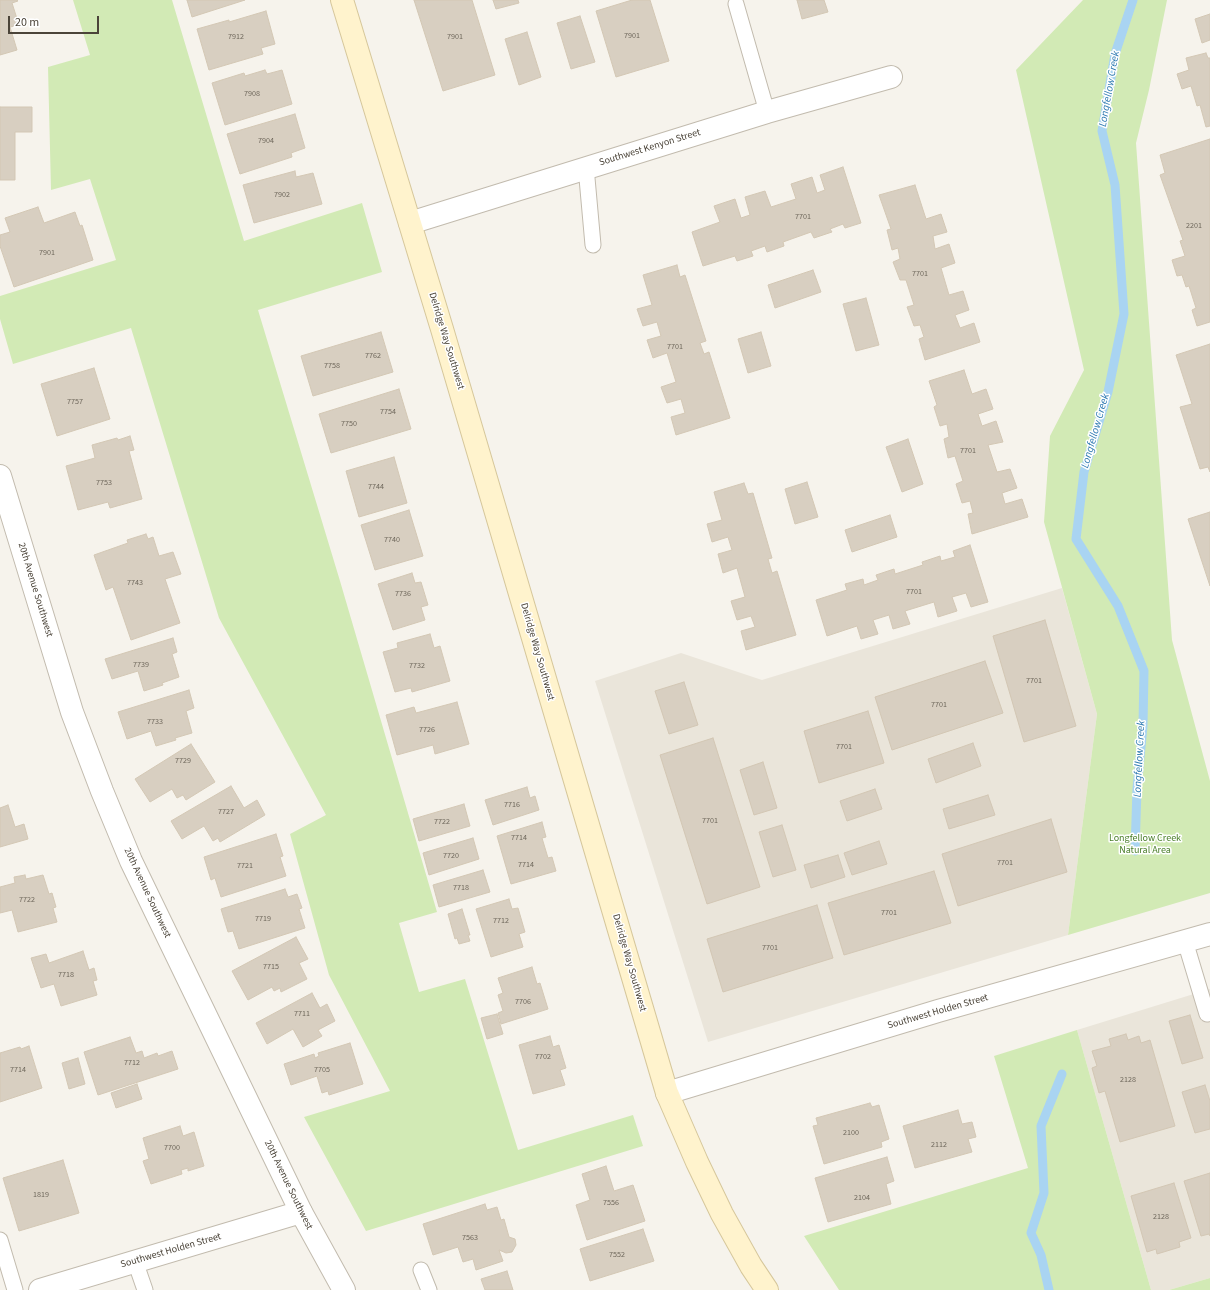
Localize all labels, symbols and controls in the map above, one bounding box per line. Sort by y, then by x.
scale bar [10,8,101,34]
text: 20 m [15,14,39,31]
house number: 7901 [624,31,640,41]
house number: 7912 [228,32,244,42]
house number: 7901 [447,32,463,42]
water label: Longfellow Creek [1097,50,1123,128]
house number: 7908 [244,89,260,99]
street label: Southwest Kenyon Street [598,127,702,169]
house number: 7904 [258,136,274,146]
house number: 7902 [274,190,290,200]
house number: 7701 [795,212,811,222]
house number: 2201 [1186,221,1202,231]
house number: 7901 [39,248,55,258]
house number: 7701 [912,269,928,279]
street label: Delridge Way Southwest [426,291,466,391]
house number: 7701 [667,342,683,352]
house number: 7762 [365,351,381,361]
house number: 7758 [324,361,340,371]
water label: Longfellow Creek [1079,392,1113,470]
house number: 7757 [67,397,83,407]
house number: 7754 [380,407,396,417]
house number: 7750 [341,419,357,429]
house number: 7701 [960,446,976,456]
house number: 7753 [96,478,112,488]
house number: 7744 [368,482,384,492]
house number: 7740 [384,535,400,545]
street label: 20th Avenue Southwest [15,541,55,639]
house number: 7743 [127,578,143,588]
house number: 7701 [906,587,922,597]
house number: 7736 [395,589,411,599]
street label: Delridge Way Southwest [517,602,557,702]
house number: 7739 [133,660,149,670]
house number: 7732 [409,661,425,671]
house number: 7701 [1026,676,1042,686]
house number: 7701 [931,700,947,710]
house number: 7733 [147,717,163,727]
water label: Longfellow Creek [1131,720,1149,798]
house number: 7726 [419,725,435,735]
house number: 7701 [836,742,852,752]
house number: 7729 [175,756,191,766]
house number: 7716 [504,800,520,810]
house number: 7727 [218,807,234,817]
house number: 7701 [702,816,718,826]
house number: 7722 [434,817,450,827]
house number: 7714 [511,833,527,843]
park label: Longfellow Creek Natural Area [1109,833,1181,856]
street label: 20th Avenue Southwest [121,846,173,940]
house number: 7720 [443,851,459,861]
house number: 7701 [997,858,1013,868]
house number: 7714 [518,860,534,870]
house number: 7721 [237,861,253,871]
house number: 7718 [453,883,469,893]
house number: 7722 [19,895,35,905]
house number: 7701 [881,908,897,918]
street label: Delridge Way Southwest [609,913,649,1013]
house number: 7719 [255,914,271,924]
house number: 7712 [493,916,509,926]
house number: 7701 [762,943,778,953]
house number: 7715 [263,962,279,972]
house number: 7718 [58,970,74,980]
street label: Southwest Holden Street [886,992,990,1032]
house number: 7706 [515,997,531,1007]
house number: 7711 [294,1009,310,1019]
house number: 7702 [535,1052,551,1062]
house number: 7712 [124,1058,140,1068]
house number: 7714 [10,1065,26,1075]
house number: 7705 [314,1065,330,1075]
house number: 2128 [1120,1075,1136,1085]
house number: 2100 [843,1128,859,1138]
street label: 20th Avenue Southwest [261,1138,315,1232]
house number: 2112 [931,1140,947,1150]
house number: 7700 [164,1143,180,1153]
house number: 1819 [33,1190,49,1200]
house number: 2104 [854,1193,870,1203]
house number: 7556 [603,1198,619,1208]
house number: 2128 [1153,1212,1169,1222]
street label: Southwest Holden Street [119,1231,223,1271]
house number: 7563 [462,1233,478,1243]
house number: 7552 [609,1250,625,1260]

